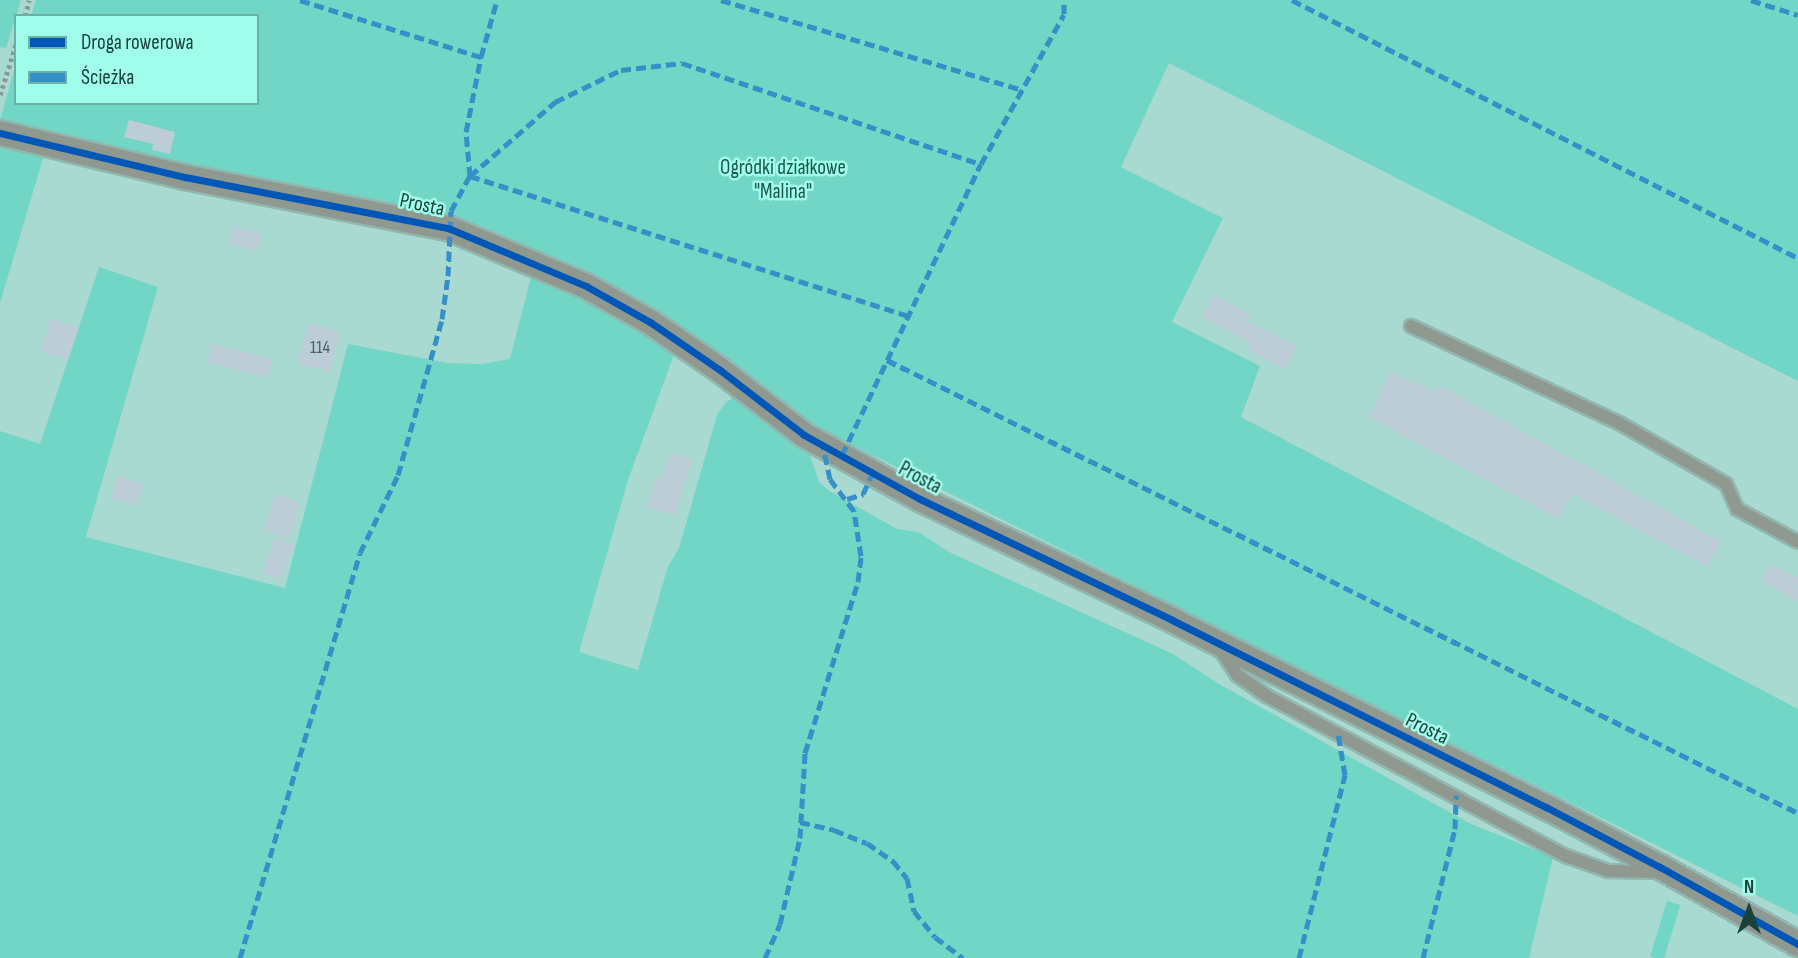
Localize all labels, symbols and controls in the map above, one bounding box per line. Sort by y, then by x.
legend [14,14,259,105]
text: Droga rowerowa [81,30,194,55]
text: Ścieżka [81,65,134,90]
park label: Ogródki działkowe "Malina" [720,155,846,205]
street label: Prosta [397,188,447,222]
house number: 114 [310,337,330,359]
street label: Prosta [894,456,946,500]
street label: Prosta [1401,708,1453,750]
north arrow [1714,874,1784,944]
text: N [1744,876,1754,899]

